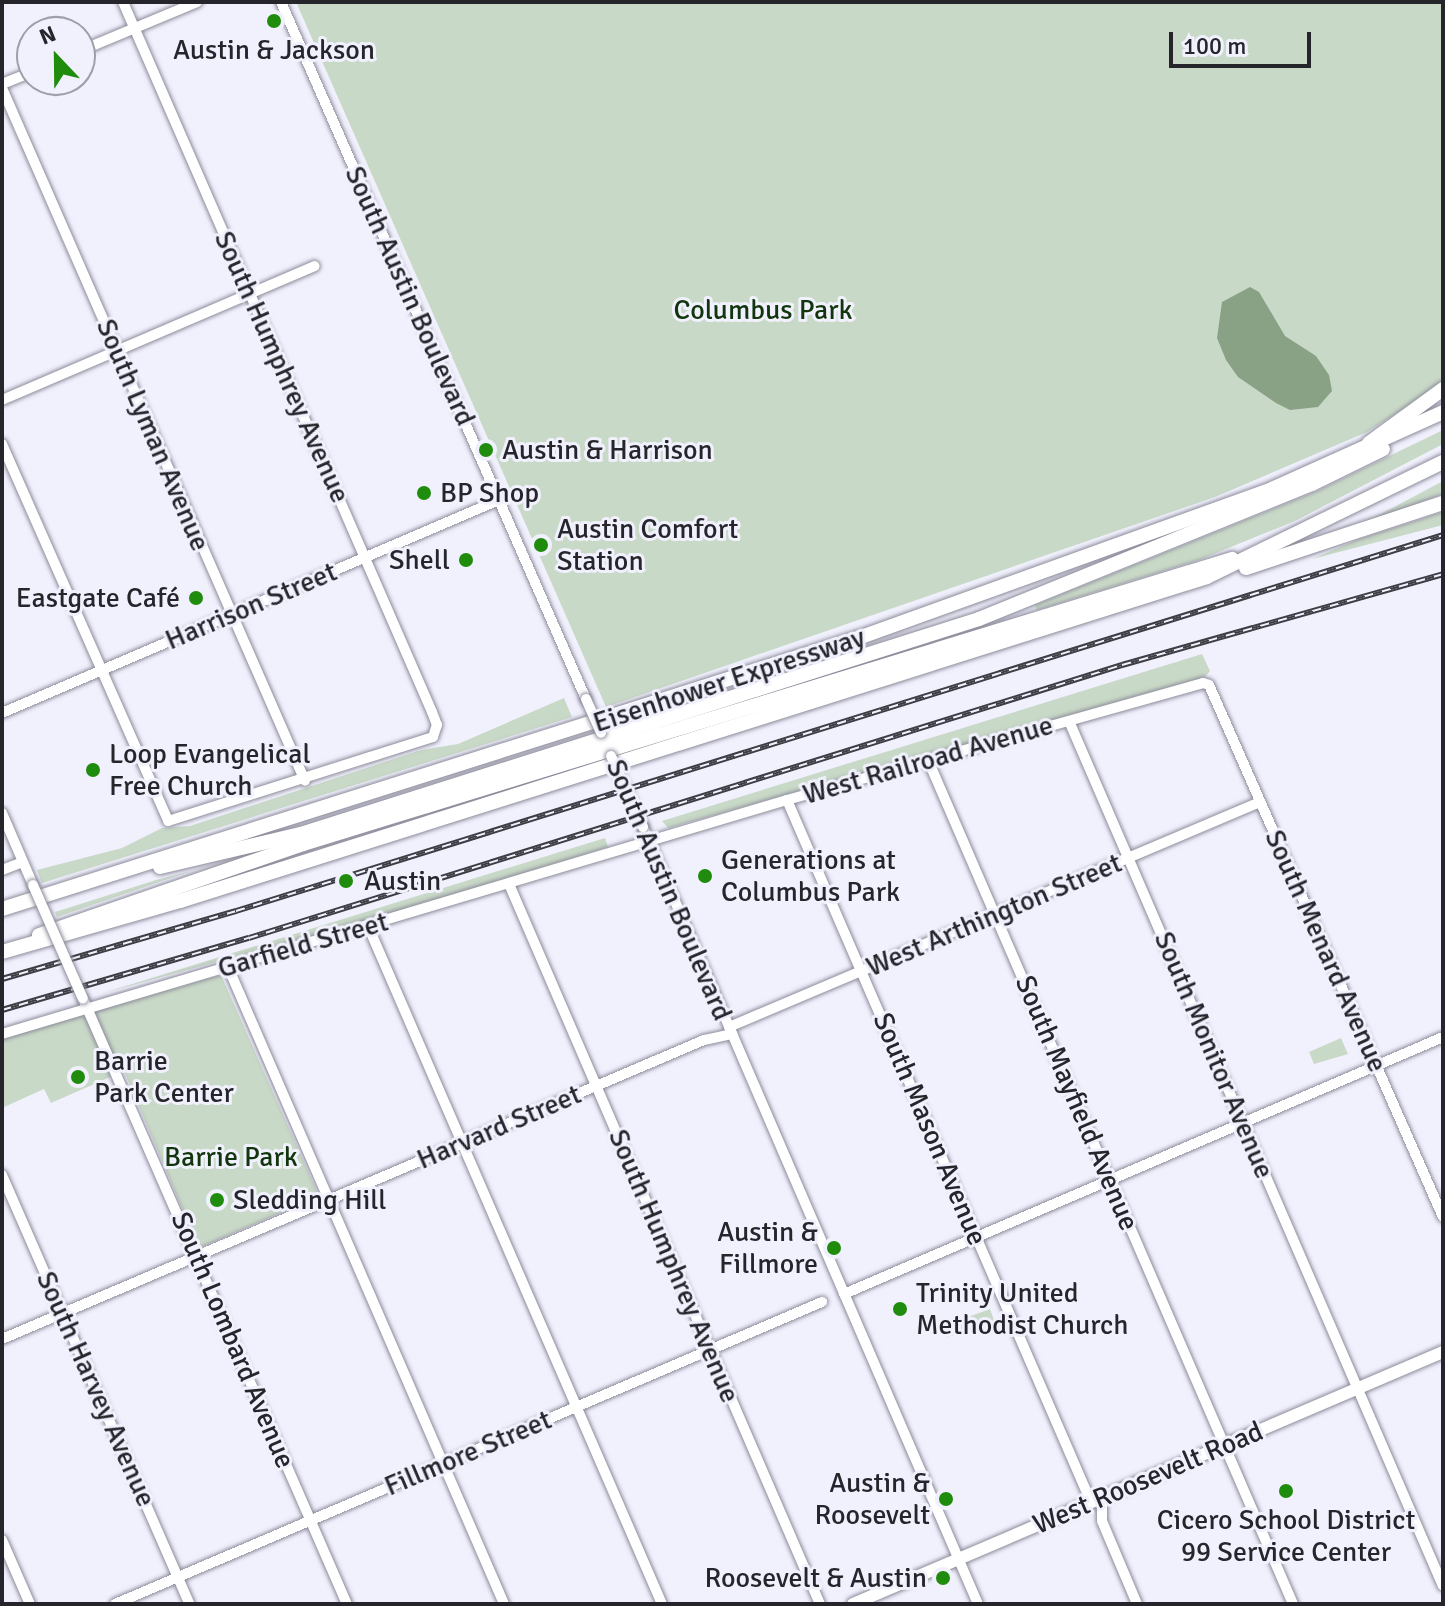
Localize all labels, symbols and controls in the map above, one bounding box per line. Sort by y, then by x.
marker: Austin & Jackson [265,12,283,30]
north arrow [16,16,96,96]
scale bar [1173,16,1315,66]
text: N [35,20,60,51]
text: 100 m [1183,31,1246,61]
place label: Austin & Jackson [173,33,375,67]
street label: South Austin Boulevard [338,161,482,431]
street label: South Humphrey Avenue [207,226,357,508]
park label: Columbus Park [673,293,853,327]
street label: South Lyman Avenue [89,314,217,556]
place label: Austin & Harrison [502,433,713,467]
marker: Austin & Harrison [477,441,495,459]
place label: BP Shop [440,476,539,510]
marker: BP Shop [415,484,433,502]
place label: Austin Comfort Station [557,512,738,578]
marker: Austin Comfort Station [532,536,550,554]
place label: Shell [389,543,450,577]
marker: Shell [457,551,475,569]
street label: Harrison Street [160,555,342,657]
place label: Eastgate Café [16,581,180,615]
marker: Eastgate Café [187,589,205,607]
street label: Eisenhower Expressway [589,620,869,740]
street label: West Railroad Avenue [799,708,1057,812]
place label: Loop Evangelical Free Church [109,737,311,803]
street label: South Austin Boulevard [599,754,739,1026]
marker: Loop Evangelical Free Church [84,761,102,779]
street label: South Menard Avenue [1257,825,1395,1077]
place label: Generations at Columbus Park [721,843,900,909]
street label: West Arthington Street [861,846,1127,984]
place label: Austin [364,864,441,898]
marker: Generations at Columbus Park [696,867,714,885]
marker: Austin [335,870,357,892]
street label: Garfield Street [214,905,392,985]
street label: South Monitor Avenue [1147,927,1281,1183]
street label: South Mayfield Avenue [1008,971,1146,1235]
street label: South Mason Avenue [866,1008,994,1250]
place label: Barrie Park Center [94,1044,234,1110]
marker: Barrie Park Center [69,1068,87,1086]
street label: Harvard Street [412,1077,586,1177]
street label: South Humphrey Avenue [601,1124,747,1408]
park label: Barrie Park [164,1140,298,1174]
place label: Sledding Hill [233,1183,387,1217]
marker: Sledding Hill [208,1191,226,1209]
street label: South Lombard Avenue [164,1207,302,1473]
place label: Austin & Fillmore [717,1215,818,1281]
marker: Austin & Fillmore [825,1239,843,1257]
street label: South Harvey Avenue [29,1266,163,1512]
place label: Trinity United Methodist Church [916,1276,1128,1342]
marker: Trinity United Methodist Church [891,1300,909,1318]
street label: Fillmore Street [379,1403,557,1503]
street label: West Roosevelt Road [1028,1414,1268,1542]
place label: Austin & Roosevelt [815,1466,930,1532]
marker: Cicero School District 99 Service Center [1277,1482,1295,1500]
marker: Austin & Roosevelt [937,1490,955,1508]
place label: Cicero School District 99 Service Center [1157,1503,1415,1569]
place label: Roosevelt & Austin [705,1561,927,1595]
marker: Roosevelt & Austin [934,1569,952,1587]

